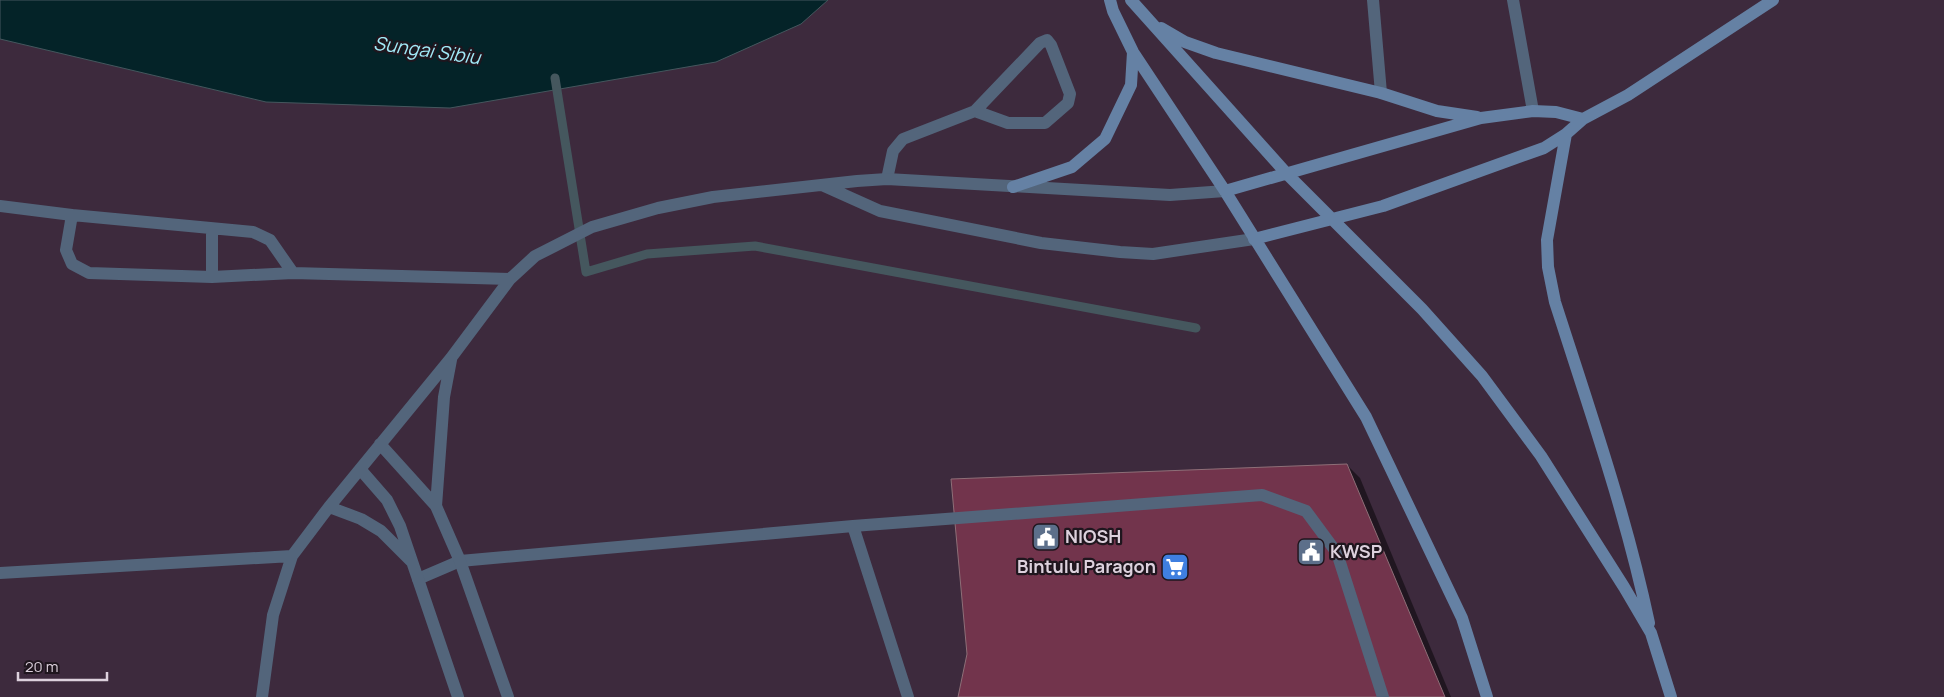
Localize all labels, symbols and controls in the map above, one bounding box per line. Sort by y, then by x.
water label: Sungai Sibiu [372,30,484,71]
public building icon: NIOSH [1031,522,1061,552]
place label: NIOSH [1065,524,1121,548]
public building icon: KWSP [1296,537,1326,567]
place label: KWSP [1330,539,1382,563]
supermarket icon: Bintulu Paragon [1160,552,1190,582]
place label: Bintulu Paragon [1017,554,1156,578]
scale bar [18,650,106,682]
text: 20 m [25,656,58,677]

